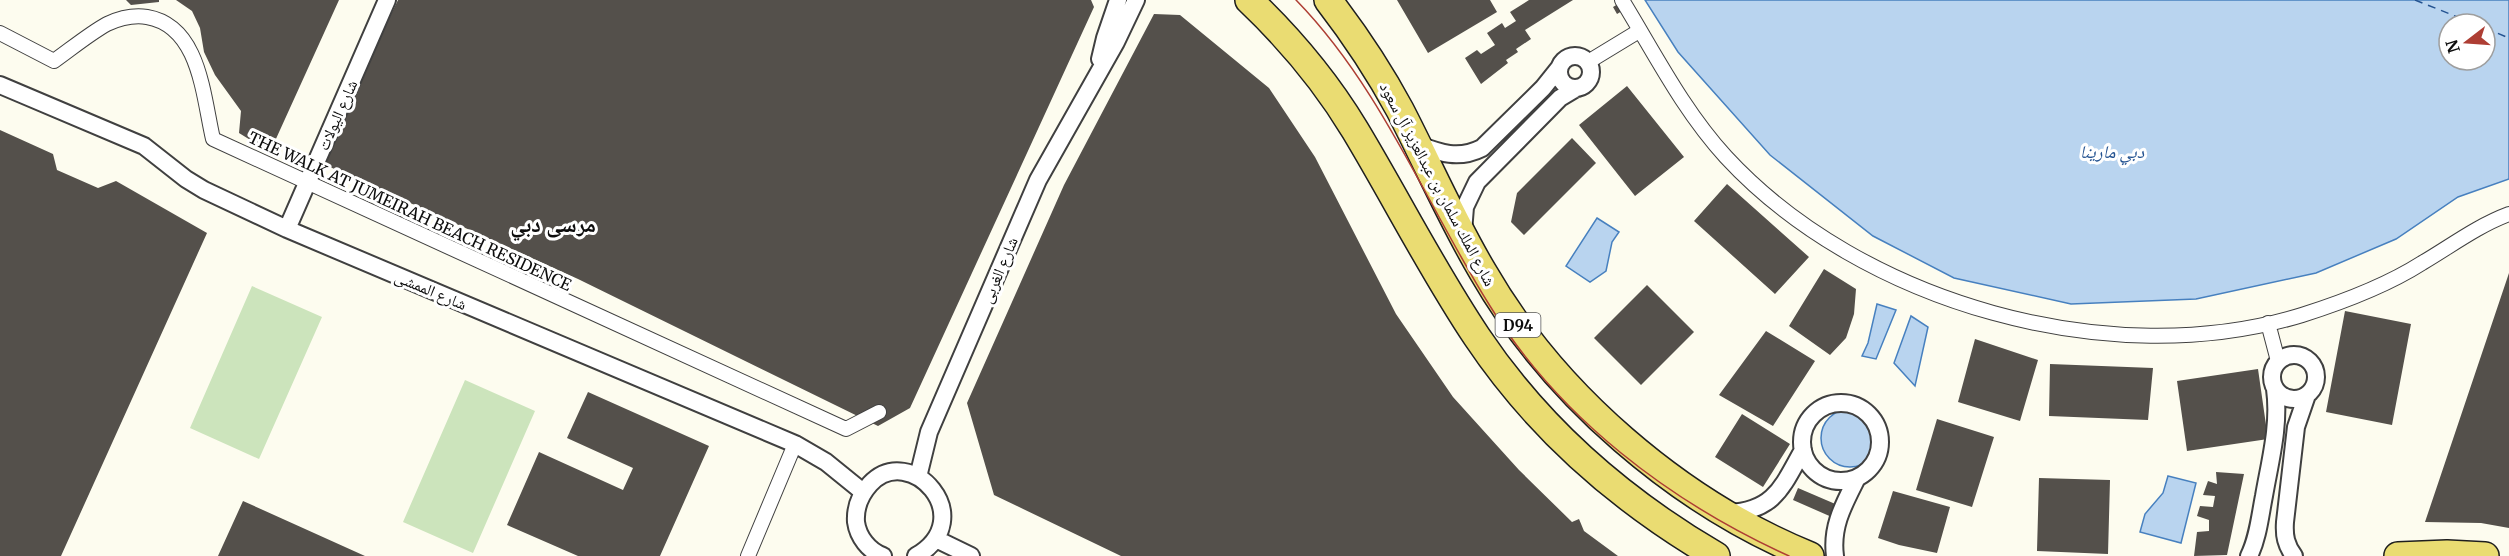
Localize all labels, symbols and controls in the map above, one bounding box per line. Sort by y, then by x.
north arrow [2437,12,2497,72]
text: N [2441,37,2464,55]
street label: شارع اليولات [313,77,362,154]
street label: شارع الملك سلمان بن عبدالعزيز آل سعود [1375,79,1500,290]
street label: THE WALK AT JUMEIRAH BEACH RESIDENCE [245,127,576,295]
water label: دبي مارينا [2080,140,2145,166]
district label: مرسى دبي [510,210,596,241]
street label: شارع الغربى [976,234,1023,306]
street label: شارع الممشى [392,266,470,315]
road number: D94 [1496,313,1540,337]

